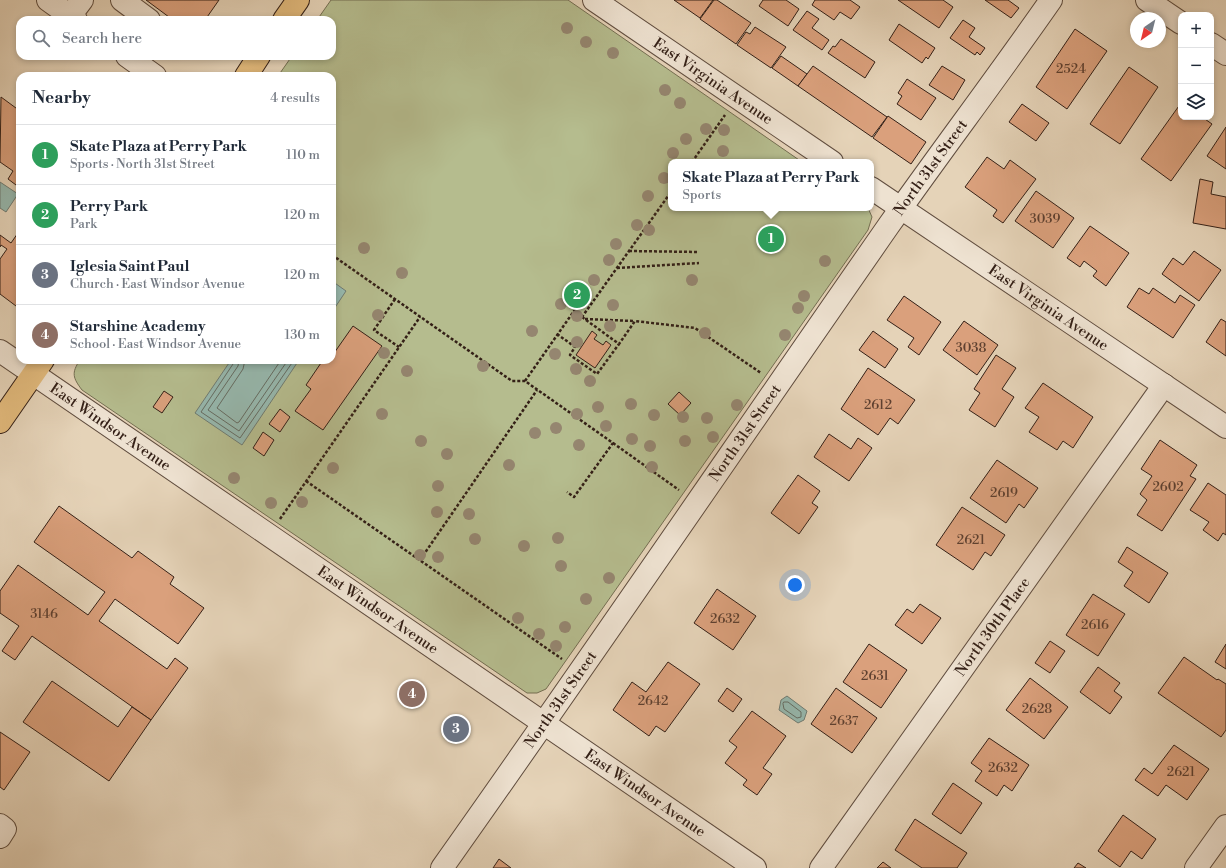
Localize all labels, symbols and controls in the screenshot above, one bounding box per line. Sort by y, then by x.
north arrow [1130,12,1166,48]
map controls [1178,12,1214,120]
button: + [1178,12,1214,48]
search box [16,16,336,60]
icon: search [30,27,52,49]
text: Search here [62,29,142,48]
street label: East Virginia Avenue [649,33,777,129]
button: − [1178,48,1214,84]
house number: 2524 [1056,61,1086,77]
button: layers [1178,84,1214,120]
text: Nearby [32,87,91,109]
text: 4 results [270,90,320,106]
street label: North 31st Street [889,115,972,219]
text: Skate Plaza at Perry Park [70,137,247,156]
text: 1 [42,147,48,163]
text: 110 m [286,147,320,163]
text: Sports · North 31st Street [70,156,215,172]
popup [668,159,874,211]
text: Skate Plaza at Perry Park [683,168,859,187]
text: Sports [683,187,721,203]
text: Perry Park [70,197,148,216]
text: 2 [41,207,49,223]
text: 120 m [284,207,320,223]
house number: 3039 [1030,211,1061,227]
text: Park [70,216,97,232]
pin: 1 [758,224,784,254]
text: Iglesia Saint Paul [70,257,189,276]
street label: East Virginia Avenue [985,260,1112,355]
text: 3 [41,267,49,283]
text: 120 m [284,267,320,283]
text: Church · East Windsor Avenue [70,276,245,292]
pin: 2 [564,280,590,310]
text: Starshine Academy [70,317,205,336]
text: 4 [41,327,49,343]
text: 130 m [285,327,320,343]
text: School · East Windsor Avenue [70,336,241,352]
house number: 3038 [956,340,986,356]
street label: East Windsor Avenue [46,379,175,475]
street label: North 31st Street [705,380,786,485]
house number: 2612 [864,397,892,413]
house number: 2602 [1152,479,1184,495]
house number: 2619 [990,485,1018,501]
house number: 2621 [957,532,986,548]
street label: East Windsor Avenue [314,562,442,658]
street label: North 30th Place [951,573,1034,680]
your location [785,575,805,595]
house number: 3146 [30,606,58,622]
house number: 2632 [710,611,740,627]
house number: 2616 [1081,617,1109,633]
street label: North 31st Street [520,647,601,752]
house number: 2631 [861,668,889,684]
pin: 4 [399,679,425,709]
house number: 2642 [638,693,668,709]
house number: 2628 [1022,701,1052,717]
house number: 2637 [830,713,859,729]
pin: 3 [443,714,469,744]
street label: East Windsor Avenue [581,745,709,841]
house number: 2632 [988,760,1018,776]
house number: 2621 [1167,764,1196,780]

